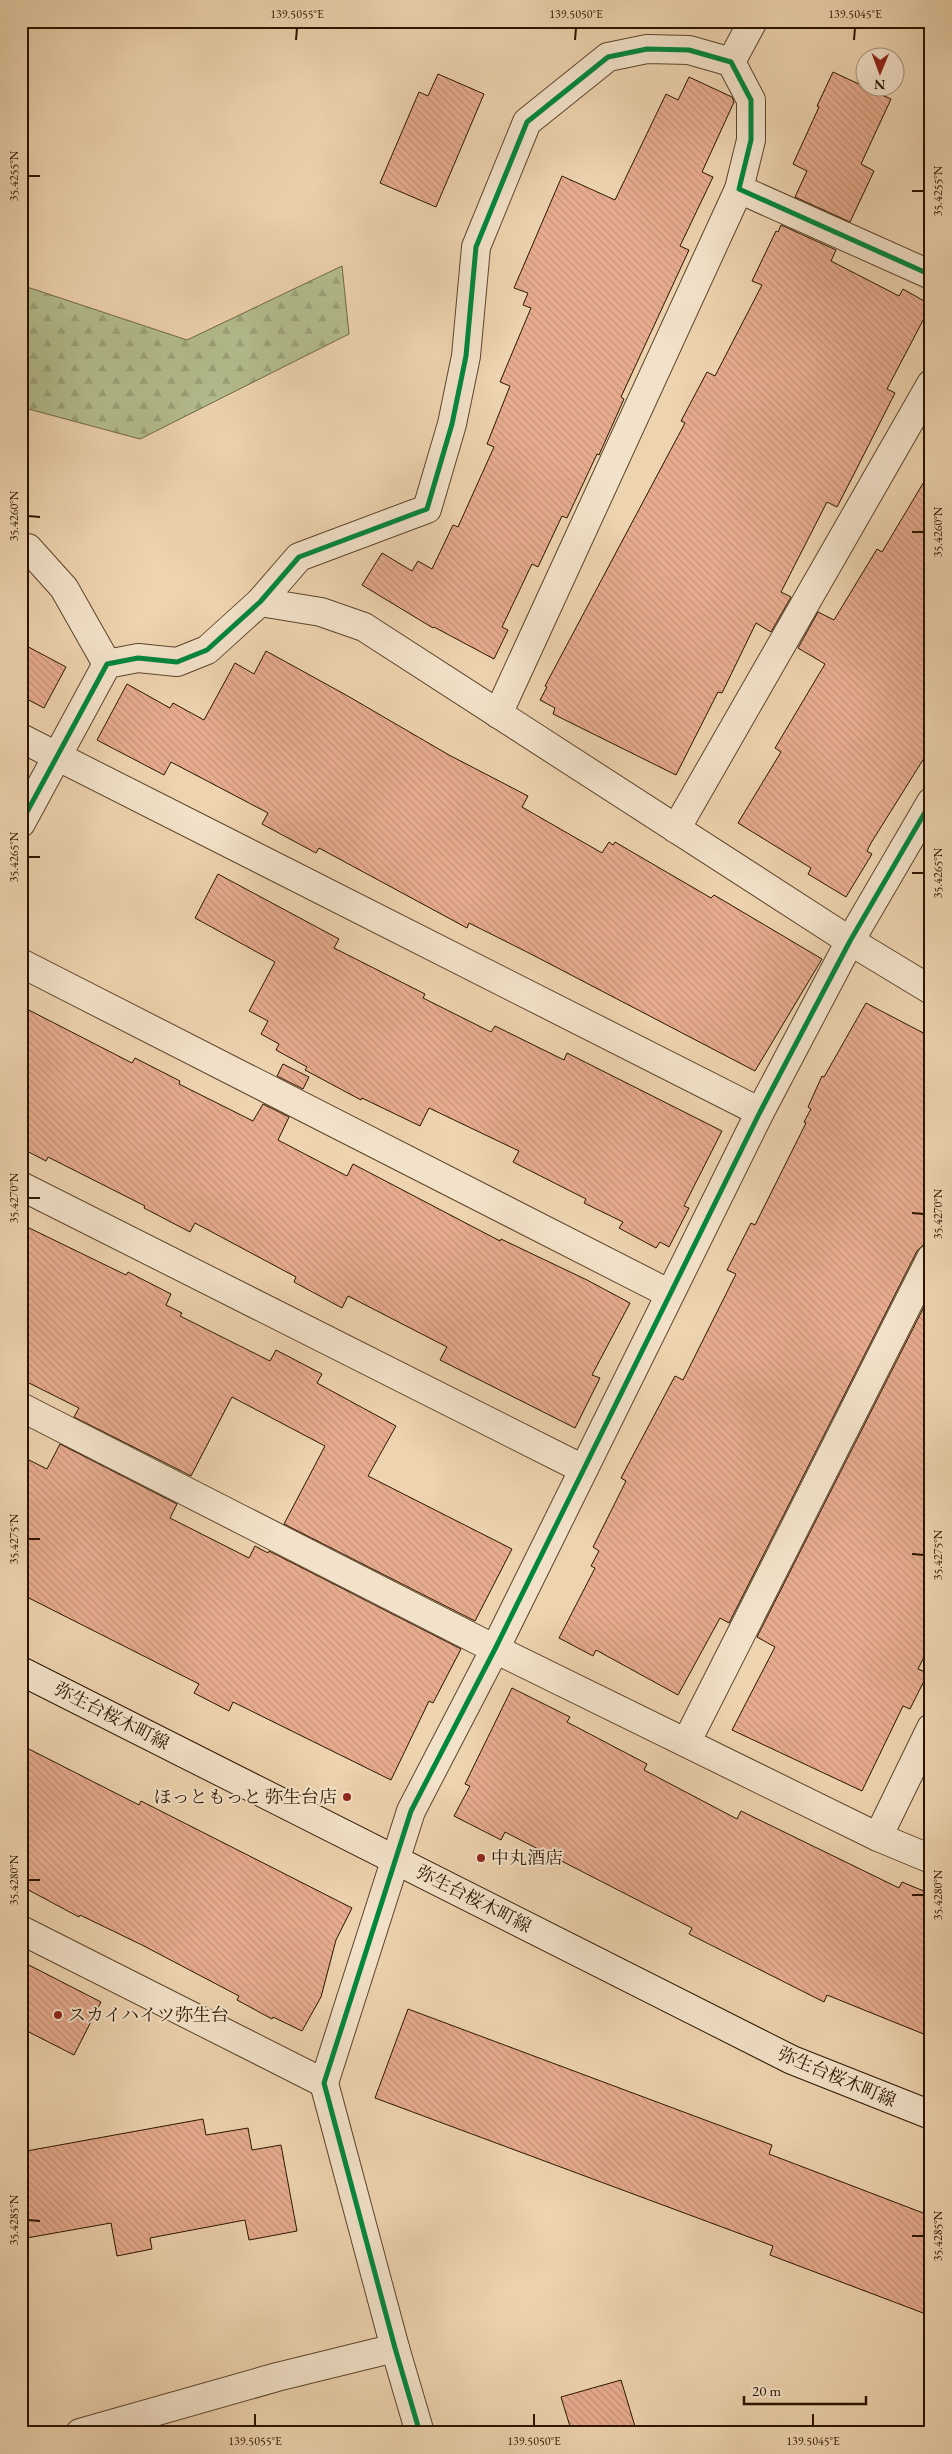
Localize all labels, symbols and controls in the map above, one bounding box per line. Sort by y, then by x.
text: 139.5055°E [270,6,324,22]
text: 139.5050°E [549,6,603,22]
text: 139.5045°E [828,6,882,22]
north arrow [854,48,904,98]
text: N [873,76,886,94]
text: 35.4255°N [6,150,22,201]
text: 35.4255°N [930,165,946,216]
text: 35.4260°N [6,490,22,541]
text: 35.4260°N [930,506,946,557]
text: 35.4265°N [6,831,22,882]
text: 35.4265°N [930,847,946,898]
text: 35.4270°N [6,1172,22,1223]
text: 35.4270°N [930,1188,946,1239]
text: 35.4275°N [6,1513,22,1564]
text: 35.4275°N [930,1529,946,1580]
street label: 弥生台桜木町線 [51,1677,174,1754]
place label: ほっともっと 弥生台店 [153,1785,337,1808]
marker: ほっともっと 弥生台店 [341,1791,353,1803]
place label: 中丸酒店 [491,1846,563,1869]
marker: 中丸酒店 [475,1852,487,1864]
text: 35.4280°N [6,1854,22,1905]
street label: 弥生台桜木町線 [413,1860,536,1937]
text: 35.4280°N [930,1869,946,1920]
place label: スカイハイツ弥生台 [68,2003,229,2026]
marker: スカイハイツ弥生台 [52,2009,64,2021]
street label: 弥生台桜木町線 [775,2041,900,2112]
text: 35.4285°N [6,2194,22,2245]
text: 35.4285°N [930,2210,946,2261]
scale bar [744,2374,867,2406]
text: 20 m [752,2381,781,2400]
text: 139.5055°E [228,2433,282,2449]
text: 139.5050°E [507,2433,561,2449]
text: 139.5045°E [786,2433,840,2449]

